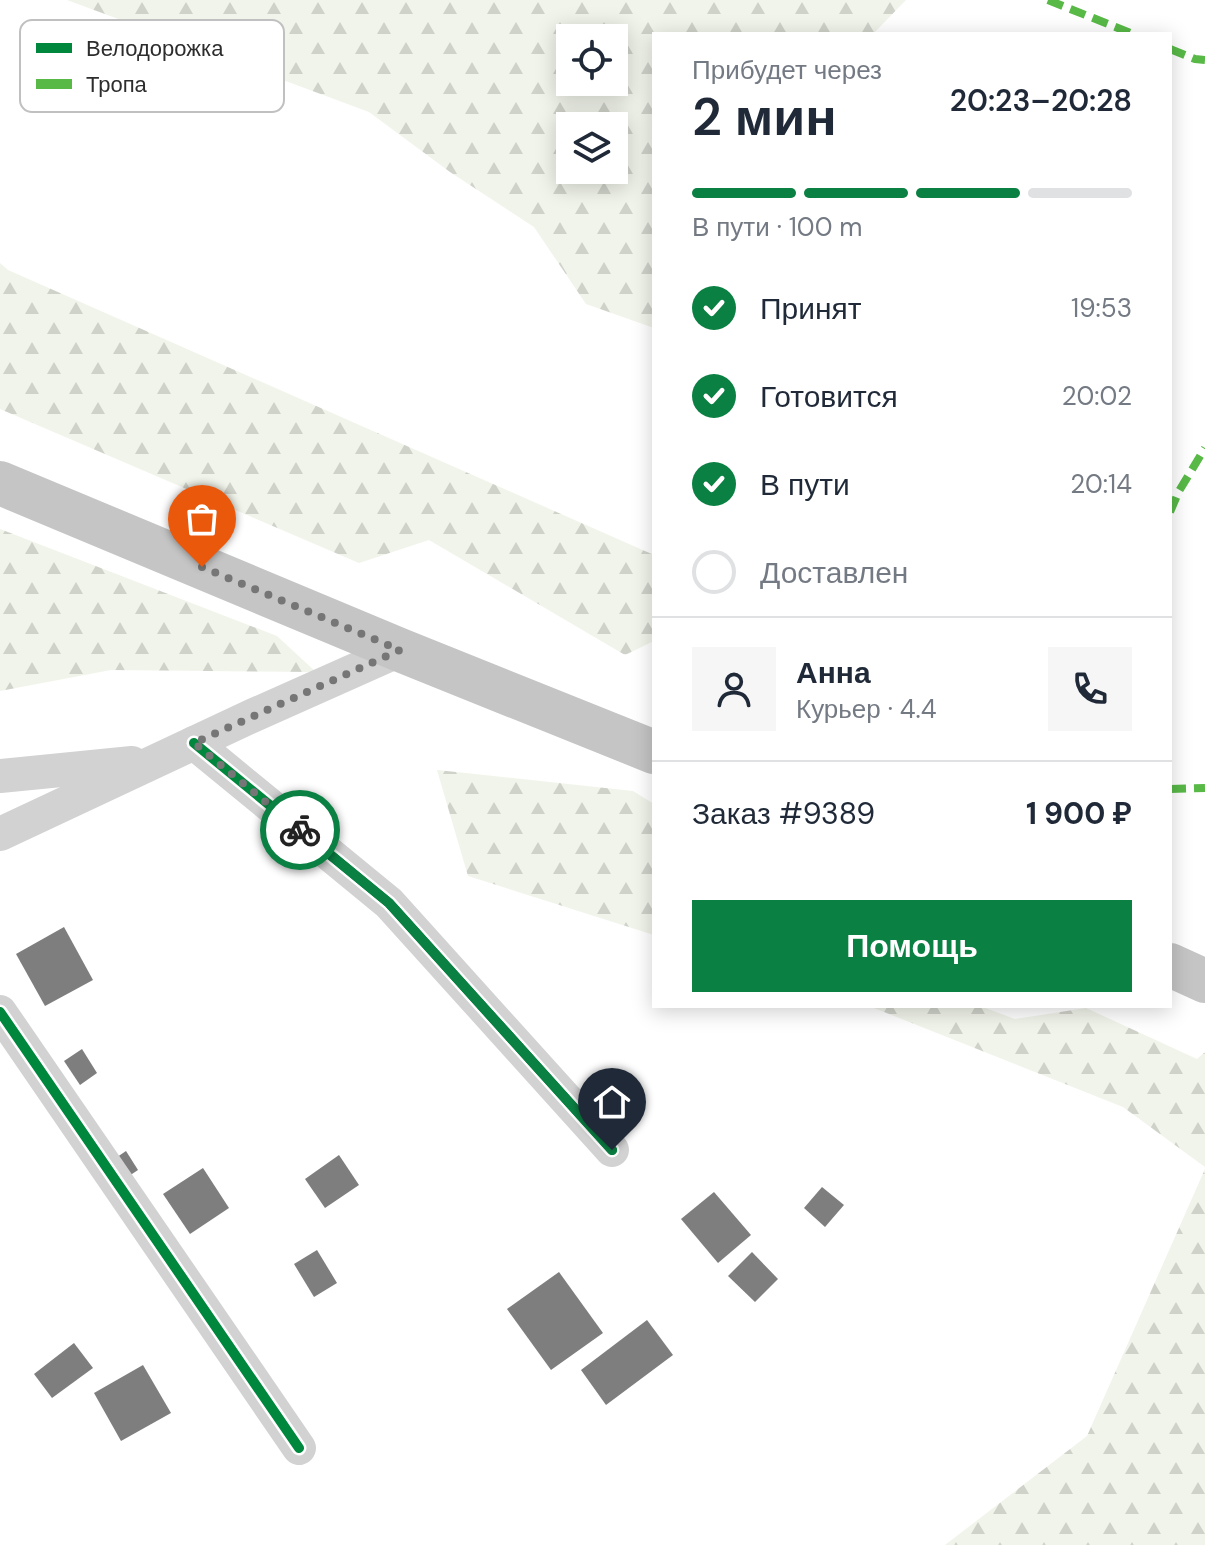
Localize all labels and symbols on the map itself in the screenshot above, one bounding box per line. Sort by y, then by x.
legend [20,20,284,112]
text: Велодорожка [86,34,224,63]
text: Тропа [86,70,148,99]
pin [168,485,236,567]
courier [260,790,340,870]
pin [578,1068,646,1150]

